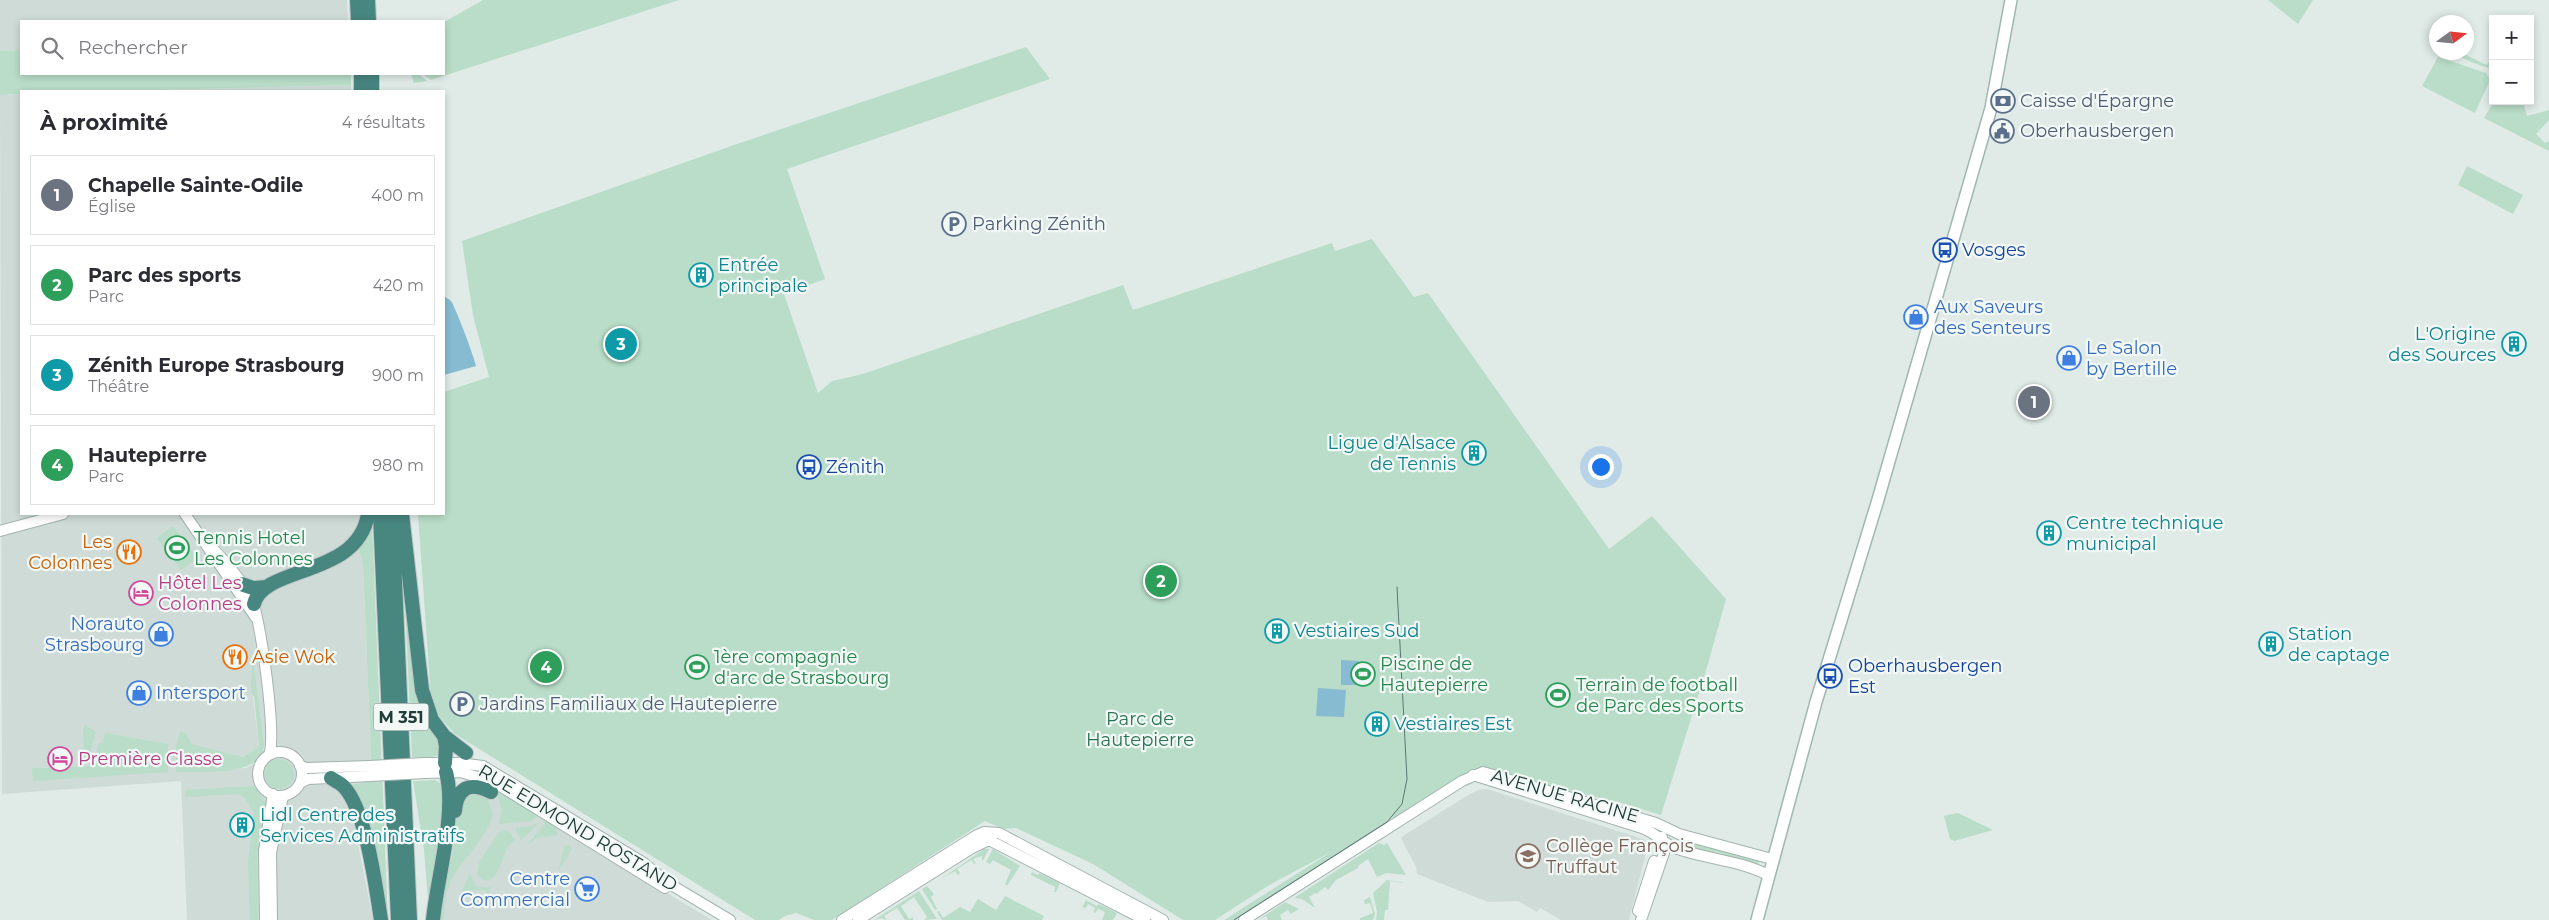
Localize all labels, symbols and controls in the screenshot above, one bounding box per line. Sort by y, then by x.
north arrow [2429,15,2474,60]
map controls [2489,15,2534,105]
button: + [2489,15,2534,60]
search box [20,20,445,75]
icon: search [38,34,66,62]
text: Rechercher [78,36,188,59]
button: − [2489,60,2534,105]
bank icon: Caisse d'Épargne [1990,88,2016,114]
place label: Caisse d'Épargne [2020,90,2174,112]
text: À proximité [40,110,168,135]
text: 4 résultats [342,113,425,132]
public building icon: Oberhausbergen [1989,118,2015,144]
place label: Oberhausbergen [2020,120,2174,142]
text: Chapelle Sainte-Odile [88,174,303,197]
text: 1 [54,186,60,205]
text: 400 m [371,186,424,205]
text: Église [88,197,136,216]
parking icon: Parking Zénith [941,211,967,237]
place label: Parking Zénith [972,213,1106,235]
bus stop icon: Vosges [1932,237,1958,263]
place label: Vosges [1962,239,2026,261]
place label: Entrée principale [718,254,808,297]
building icon: Entrée principale [688,262,714,288]
text: Parc des sports [88,264,241,287]
text: 2 [52,276,62,295]
text: 420 m [373,276,424,295]
text: Parc [88,287,124,306]
place label: Aux Saveurs des Senteurs [1934,296,2051,339]
shop icon: Aux Saveurs des Senteurs [1903,304,1929,330]
place label: L'Origine des Sources [2388,323,2496,366]
pin: 3 [605,325,637,363]
building icon: L'Origine des Sources [2501,331,2527,357]
place label: Le Salon by Bertille [2086,337,2177,380]
shop icon: Le Salon by Bertille [2056,345,2082,371]
text: Zénith Europe Strasbourg [88,354,345,377]
text: 3 [52,366,62,385]
text: 900 m [372,366,424,385]
text: Théâtre [88,377,149,396]
pin: 1 [2018,383,2050,421]
place label: Ligue d'Alsace de Tennis [1327,432,1456,475]
building icon: Ligue d'Alsace de Tennis [1461,440,1487,466]
text: Hautepierre [88,444,207,467]
bus stop icon: Zénith [796,454,822,480]
your location [1588,454,1614,480]
text: 4 [51,456,63,475]
text: 980 m [372,456,424,475]
place label: Zénith [826,456,885,478]
text: Parc [88,467,124,486]
place label: Centre technique municipal [2066,512,2224,555]
building icon: Centre technique municipal [2036,520,2062,546]
place label: Tennis Hotel Les Colonnes [194,527,313,570]
place label: Les Colonnes [28,531,112,574]
sports icon: Tennis Hotel Les Colonnes [164,535,190,561]
restaurant icon: Les Colonnes [116,539,142,565]
pin: 2 [1145,562,1177,600]
place label: Hôtel Les Colonnes [158,572,242,615]
hotel icon: Hôtel Les Colonnes [128,580,154,606]
place label: Norauto Strasbourg [45,613,144,656]
building icon: Vestiaires Sud [1264,618,1290,644]
place label: Vestiaires Sud [1294,620,1420,642]
shop icon: Norauto Strasbourg [148,621,174,647]
place label: Station de captage [2288,623,2390,666]
building icon: Station de captage [2258,631,2284,657]
restaurant icon: Asie Wok [222,644,248,670]
place label: Asie Wok [252,646,335,668]
place label: 1ère compagnie d'arc de Strasbourg [714,646,889,689]
pin: 4 [530,648,562,686]
place label: Piscine de Hautepierre [1380,653,1488,696]
sports icon: 1ère compagnie d'arc de Strasbourg [684,654,710,680]
place label: Oberhausbergen Est [1848,655,2002,698]
sports icon: Piscine de Hautepierre [1350,661,1376,687]
bus stop icon: Oberhausbergen Est [1817,663,1843,689]
place label: Terrain de football de Parc des Sports [1576,674,1744,717]
shop icon: Intersport [126,680,152,706]
place label: Intersport [156,682,246,704]
sports icon: Terrain de football de Parc des Sports [1545,682,1571,708]
parking icon: Jardins Familiaux de Hautepierre [449,691,475,717]
place label: Jardins Familiaux de Hautepierre [479,693,778,715]
road number: M 351 [374,704,428,730]
park label: Parc de Hautepierre [1086,708,1194,751]
building icon: Vestiaires Est [1364,711,1390,737]
place label: Vestiaires Est [1394,713,1512,735]
hotel icon: Première Classe [47,746,73,772]
place label: Première Classe [78,748,223,770]
street label: RUE EDMOND ROSTAND [474,760,682,896]
street label: AVENUE RACINE [1488,764,1642,828]
place label: Lidl Centre des Services Administratifs [260,804,465,847]
building icon: Lidl Centre des Services Administratifs [229,812,255,838]
place label: Collège François Truffaut [1546,835,1694,878]
school or university icon: Collège François Truffaut [1515,843,1541,869]
place label: Centre Commercial [460,868,570,911]
supermarket icon: Centre Commercial [574,876,600,902]

